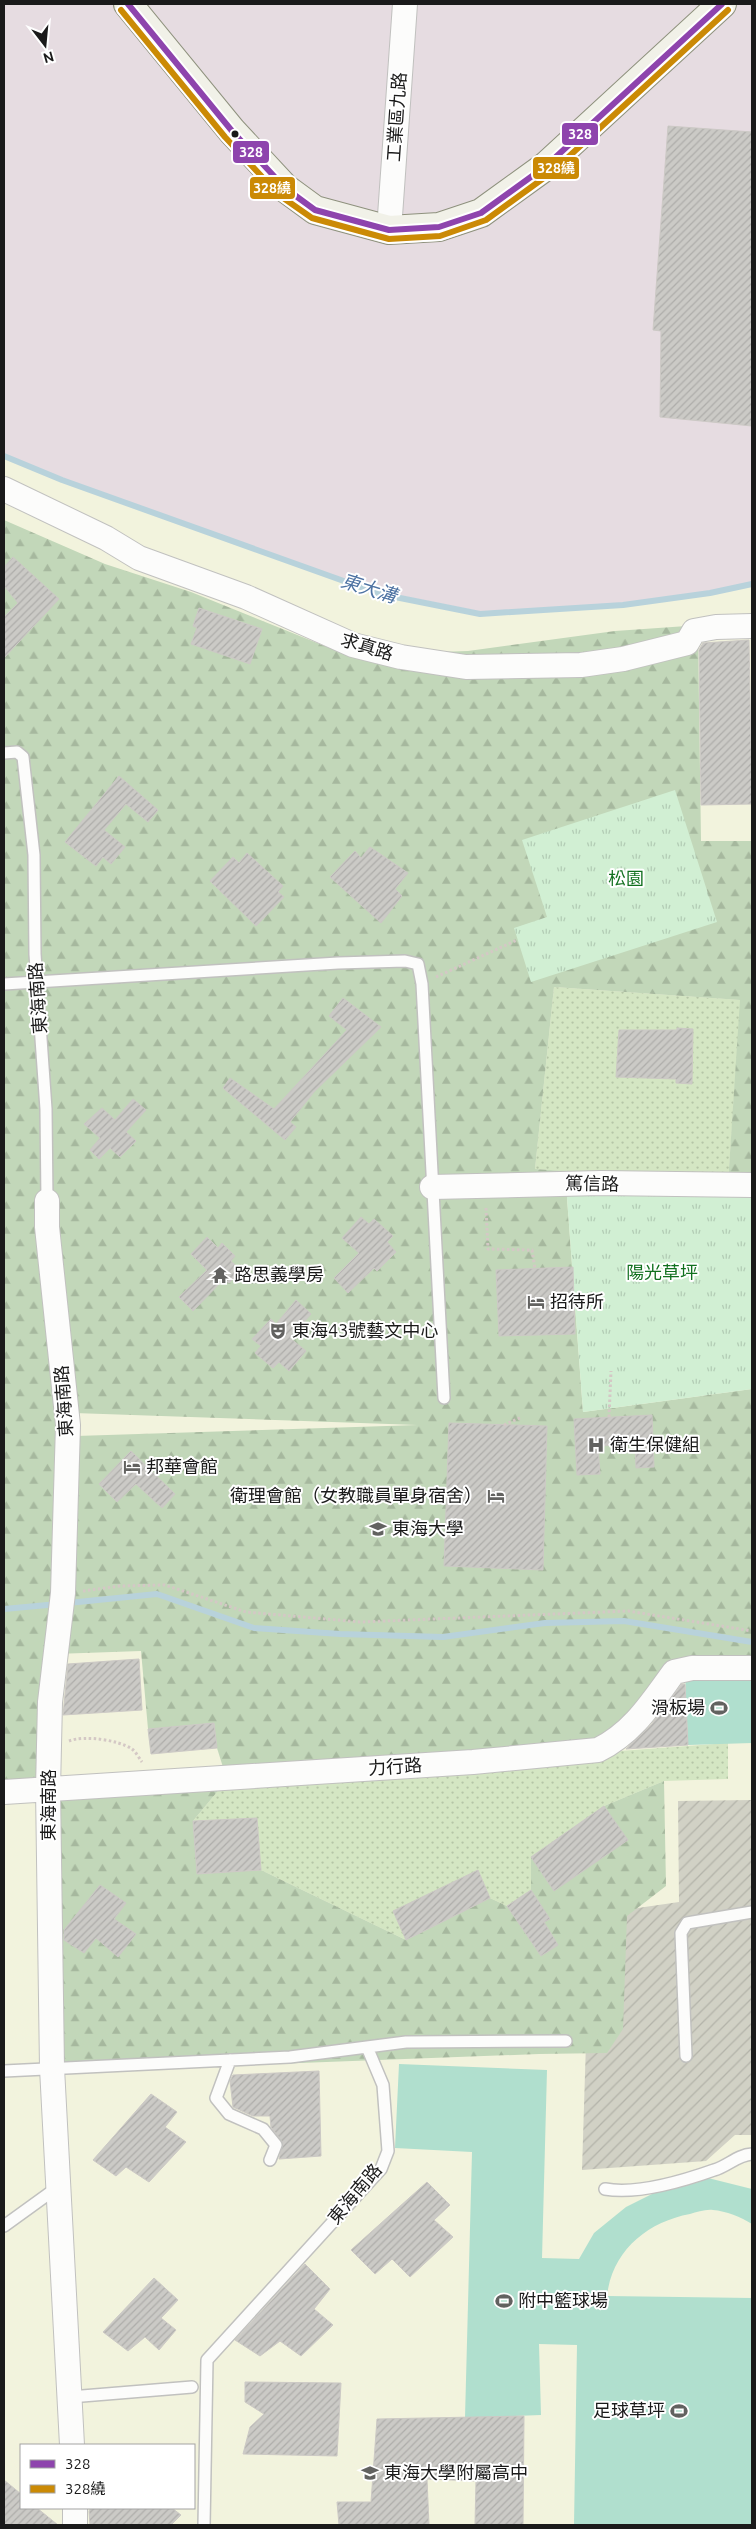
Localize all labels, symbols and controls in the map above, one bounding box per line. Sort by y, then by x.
north arrow [20,20,70,70]
text: N [41,48,56,67]
street label: 工業區九路 [383,71,409,163]
line badge: 328 [561,122,599,146]
text: 328 [568,126,592,142]
unlabelled marker [230,129,240,139]
line badge: 328 [232,140,270,164]
text: 328 [239,144,263,160]
line badge: 328繞 [532,156,580,180]
text: 328繞 [537,160,575,176]
line badge: 328繞 [249,176,296,200]
text: 328繞 [253,180,291,196]
water label: 東大溝 [339,569,402,608]
street label: 求真路 [339,629,396,664]
park label: 松園 [608,868,644,888]
street label: 東海南路 [25,961,49,1035]
street label: 篤信路 [565,1173,619,1193]
park label: 陽光草坪 [626,1262,698,1282]
place label: 路思義學房 [234,1264,324,1284]
temple icon: 路思義學房 [210,1265,230,1285]
place label: 招待所 [550,1291,604,1311]
hotel icon: 招待所 [526,1292,546,1312]
place label: 東海43號藝文中心 [292,1320,438,1340]
theatre icon: 東海43號藝文中心 [268,1321,288,1341]
street label: 東海南路 [51,1364,75,1438]
place label: 衛生保健組 [610,1434,700,1454]
hospital icon: 衛生保健組 [586,1435,606,1455]
place label: 邦華會館 [146,1456,218,1476]
hotel icon: 邦華會館 [122,1457,142,1477]
place label: 衛理會館（女教職員單身宿舍） [230,1485,482,1505]
hotel icon: 衛理會館（女教職員單身宿舍） [486,1486,506,1506]
place label: 東海大學 [392,1518,464,1538]
school or university icon: 東海大學 [368,1519,388,1539]
place label: 滑板場 [651,1697,705,1717]
sports icon: 滑板場 [709,1698,729,1718]
street label: 力行路 [367,1754,423,1778]
street label: 東海南路 [38,1769,58,1841]
street label: 東海南路 [323,2159,385,2227]
place label: 附中籃球場 [518,2290,608,2310]
sports icon: 附中籃球場 [494,2291,514,2311]
place label: 足球草坪 [593,2400,665,2420]
sports icon: 足球草坪 [669,2401,689,2421]
legend [20,2444,195,2509]
text: 328 [65,2455,90,2472]
place label: 東海大學附屬高中 [384,2462,528,2482]
school or university icon: 東海大學附屬高中 [360,2463,380,2483]
text: 328繞 [65,2480,105,2497]

